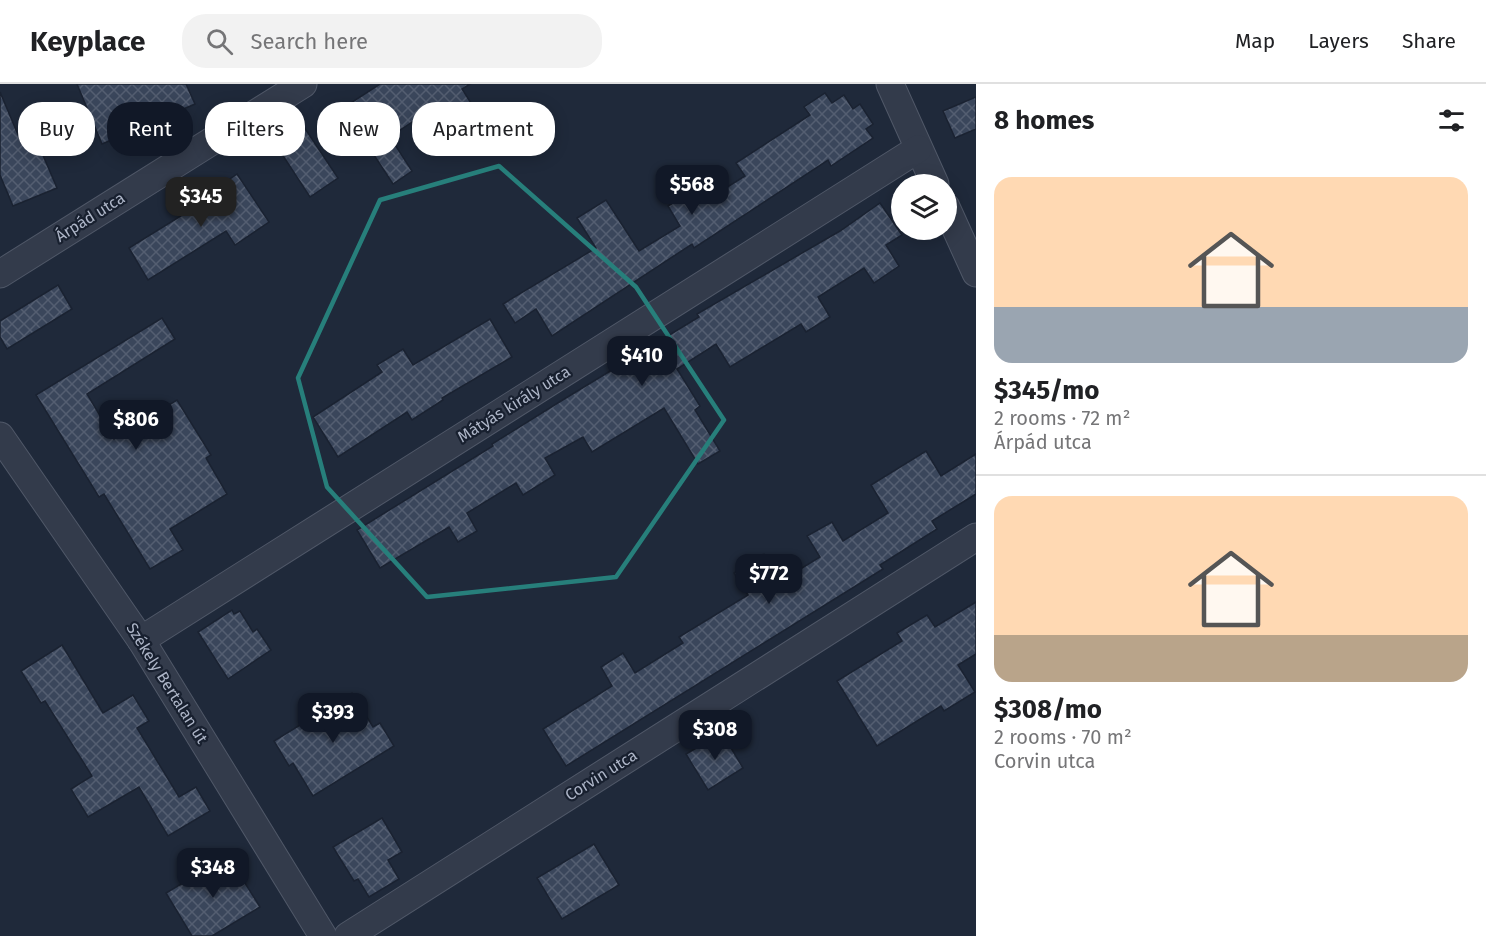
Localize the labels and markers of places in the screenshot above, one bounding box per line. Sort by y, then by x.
pin: $568 [656,165,728,216]
pin: $345 [165,177,237,228]
pin: $410 [606,336,678,387]
pin: $806 [100,400,172,451]
pin: $772 [733,554,805,605]
pin: $393 [297,693,369,744]
pin: $308 [679,710,751,761]
pin: $348 [177,848,249,899]

